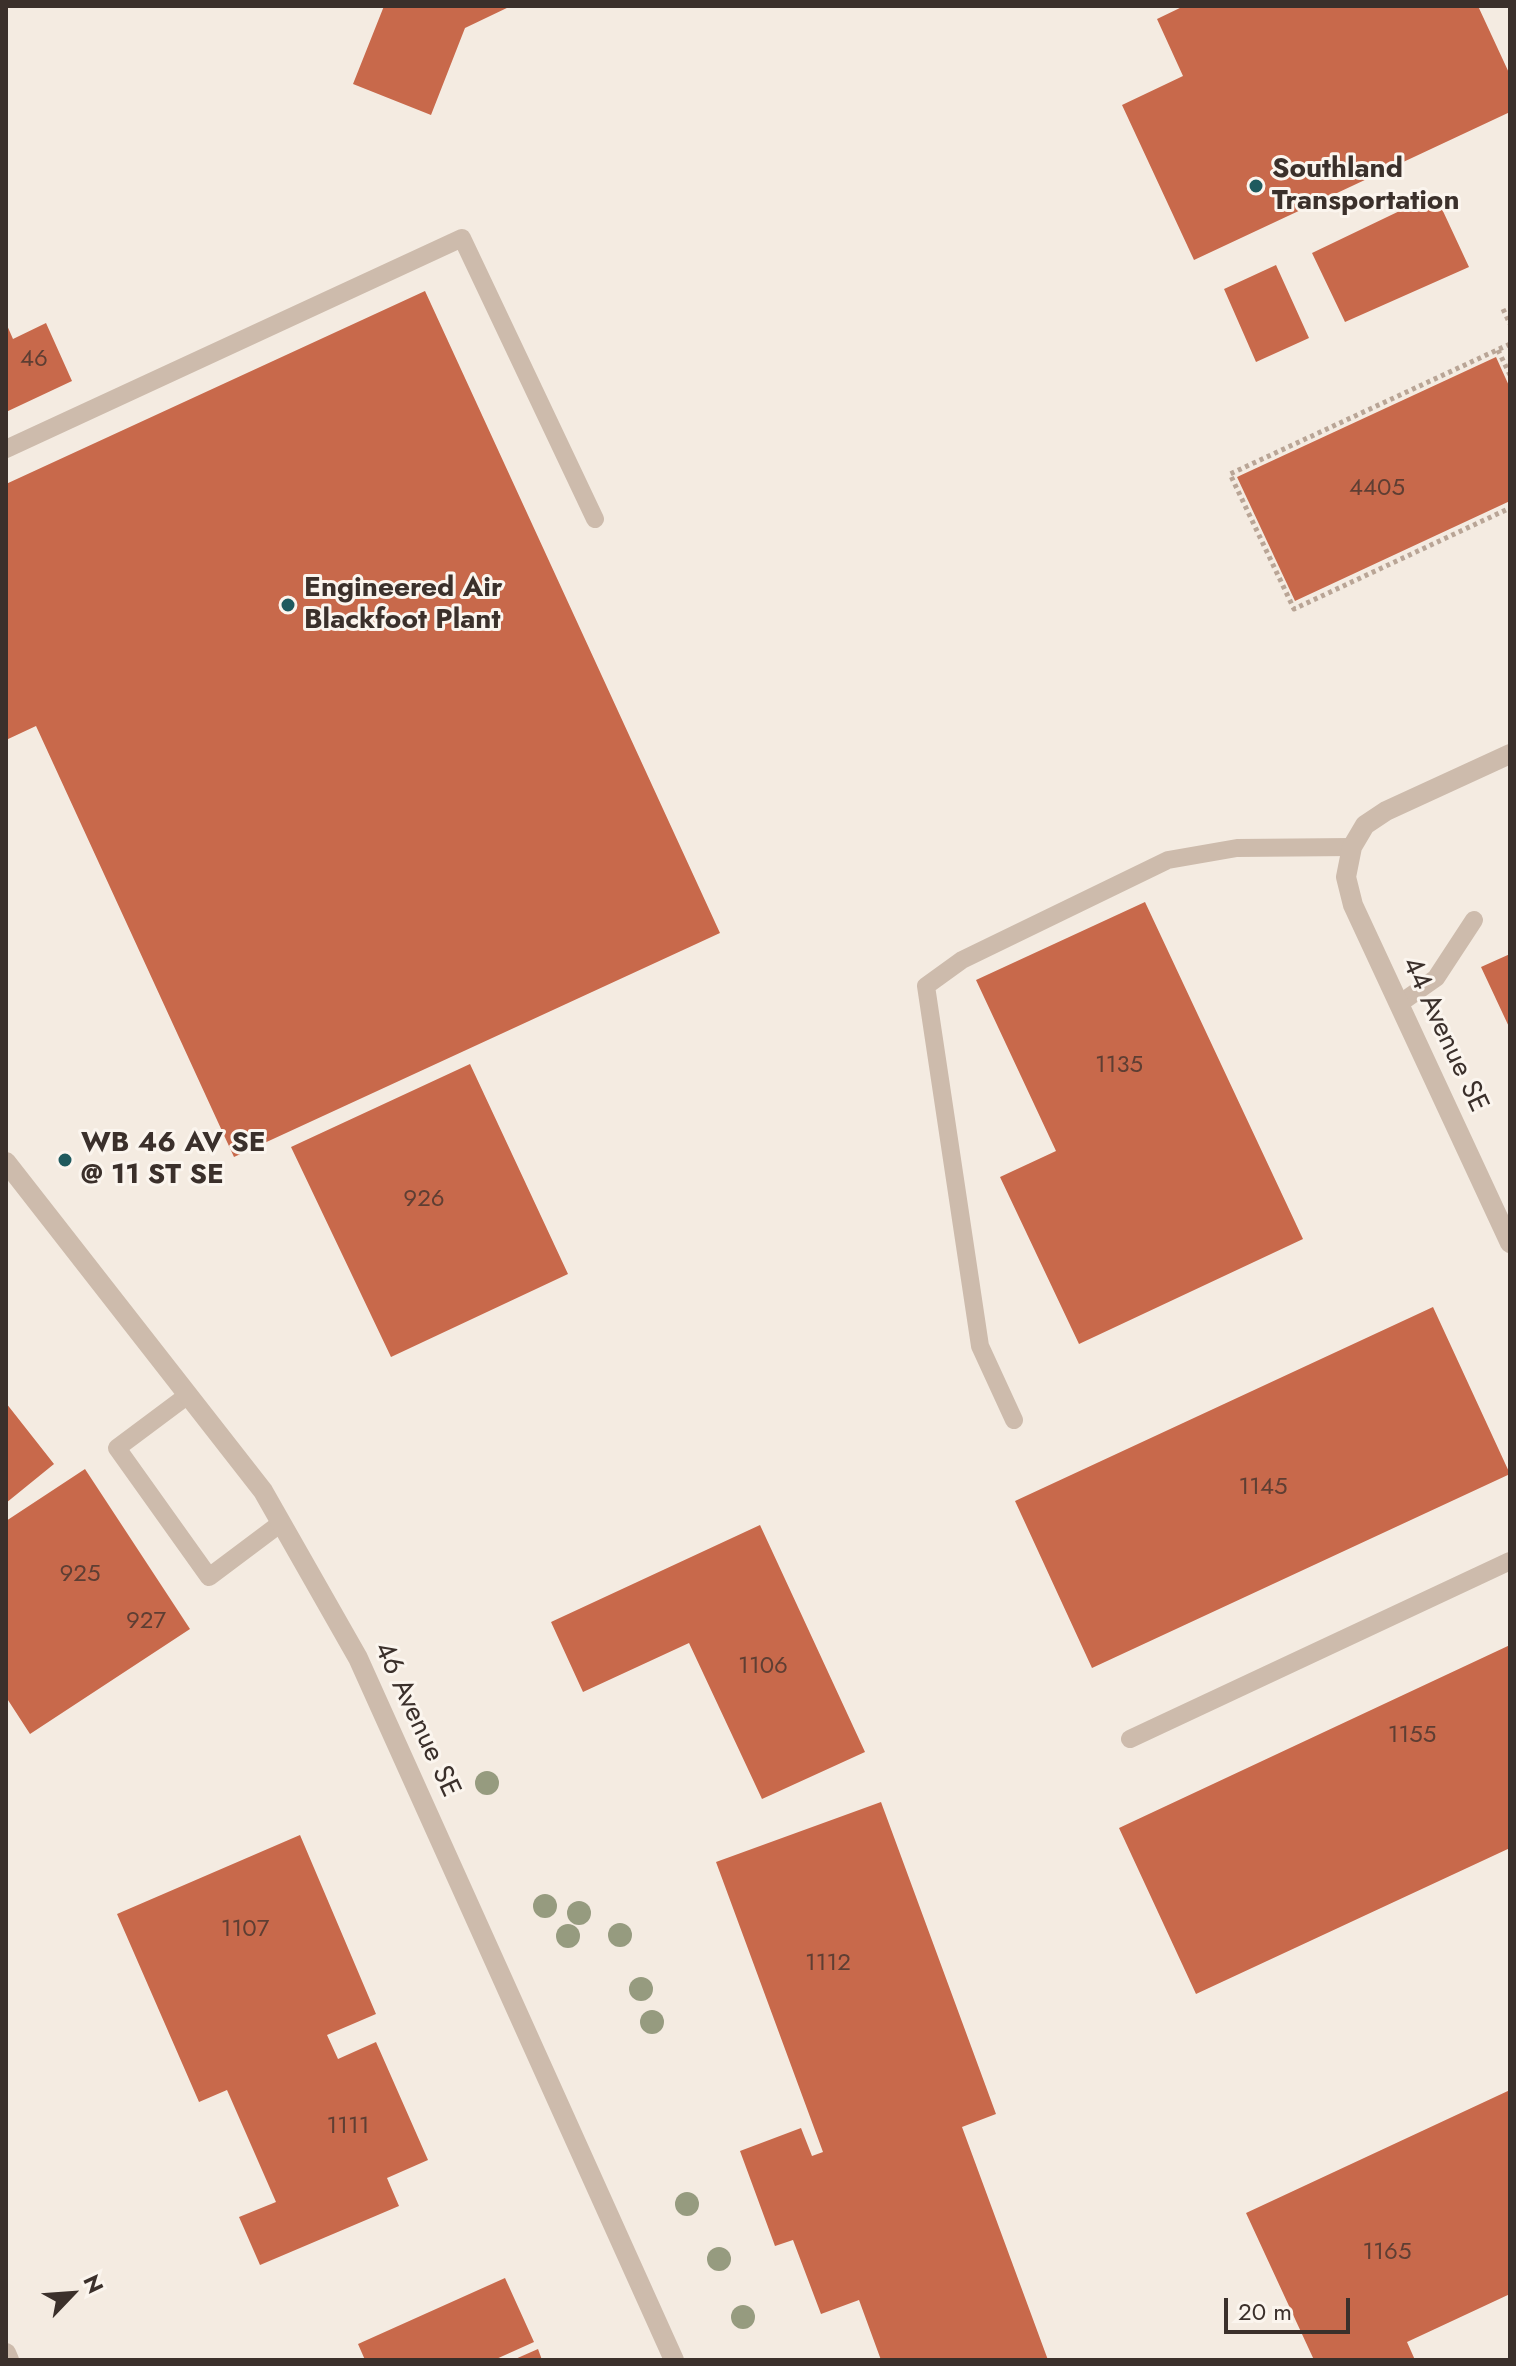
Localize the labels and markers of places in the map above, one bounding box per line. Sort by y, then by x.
place label: Southland Transportation [1272,153,1459,219]
marker: Southland Transportation [1247,177,1265,195]
place label: Engineered Air Blackfoot Plant [304,572,503,638]
marker: Engineered Air Blackfoot Plant [279,596,297,614]
place label: WB 46 AV SE @ 11 ST SE [81,1127,266,1193]
marker: WB 46 AV SE @ 11 ST SE [56,1151,74,1169]

